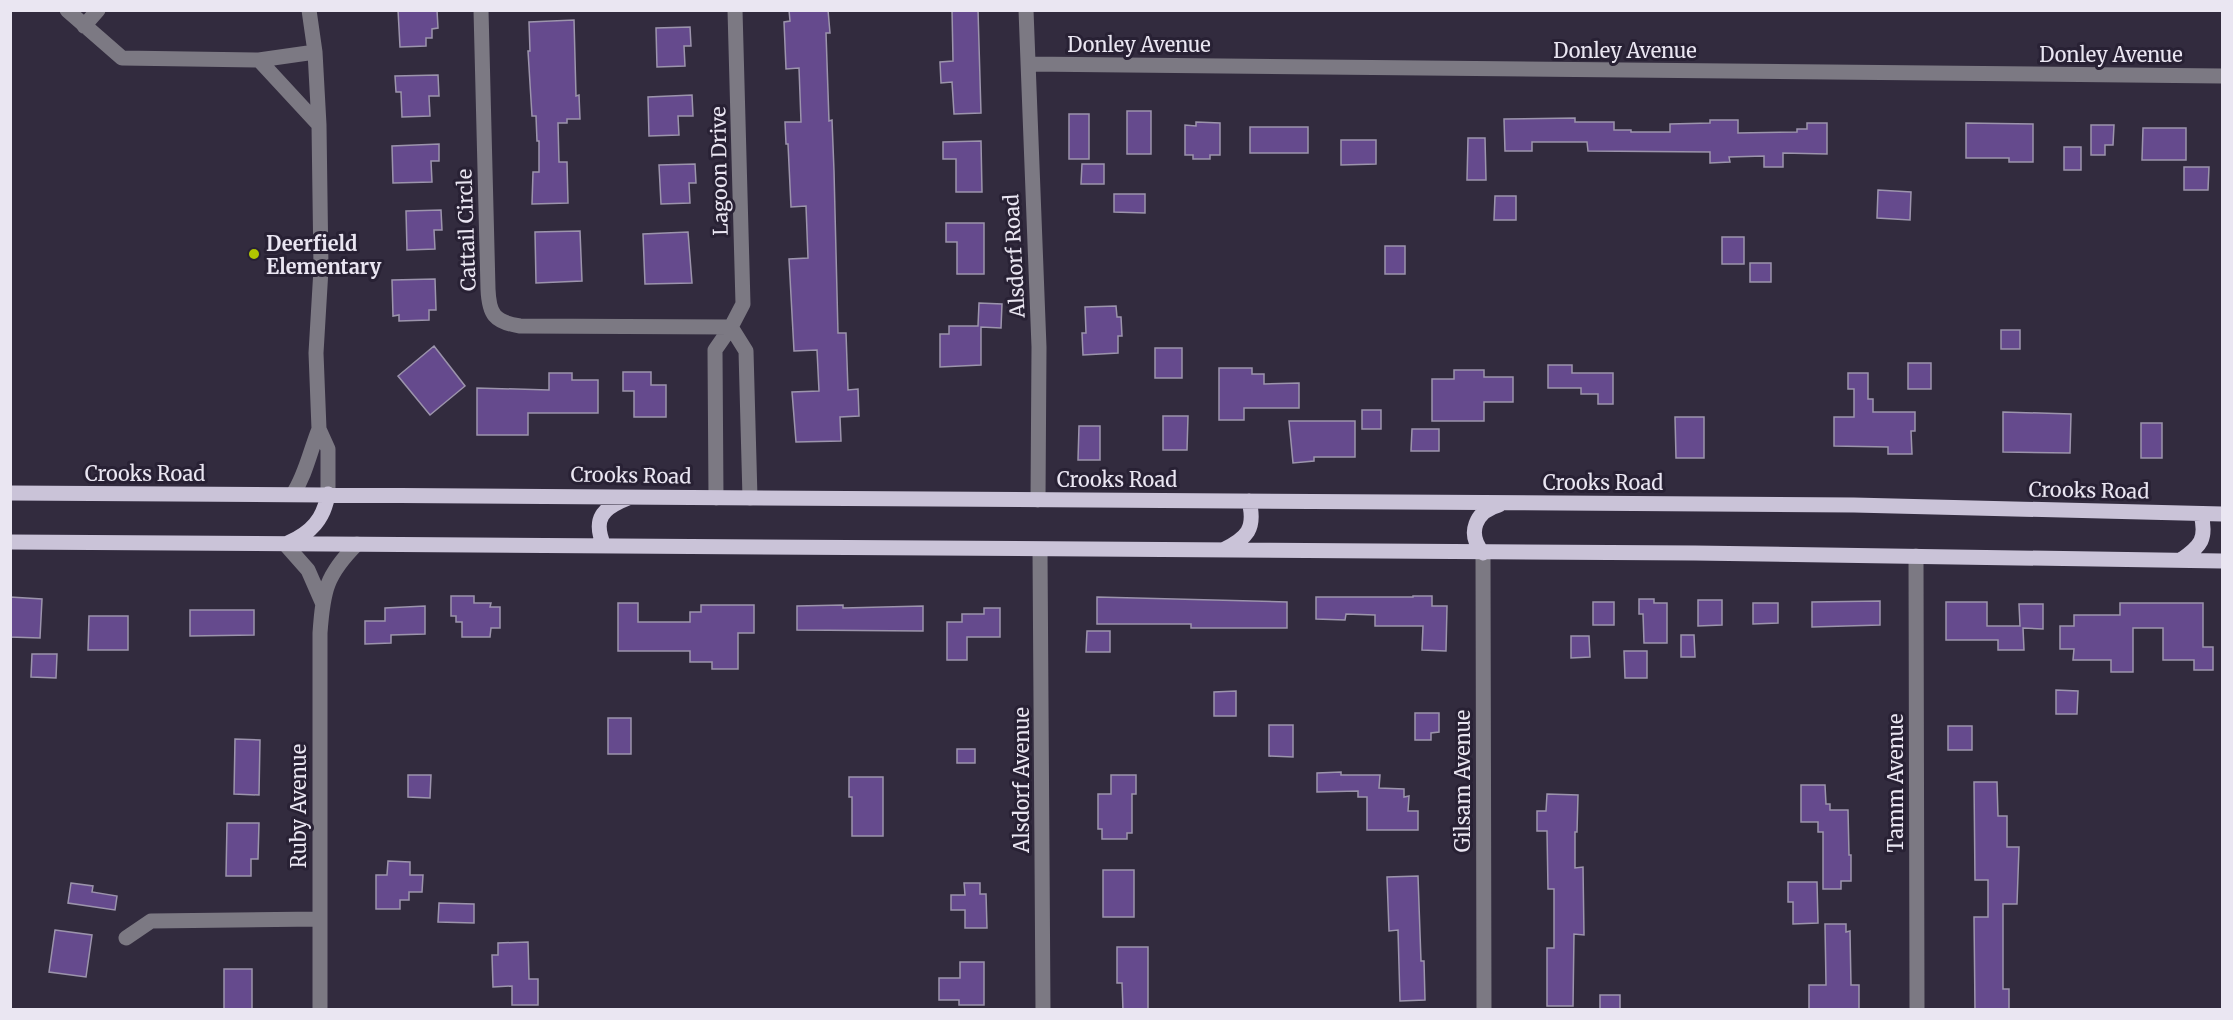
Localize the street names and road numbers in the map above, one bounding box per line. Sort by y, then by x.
street label: Donley Avenue [1067,32,1211,57]
street label: Donley Avenue [1553,38,1697,63]
street label: Donley Avenue [2039,42,2183,67]
street label: Lagoon Drive [705,106,733,236]
street label: Cattail Circle [451,169,481,291]
street label: Alsdorf Road [998,193,1030,320]
street label: Crooks Road [85,461,205,486]
street label: Crooks Road [570,461,692,489]
street label: Crooks Road [1057,467,1177,492]
street label: Crooks Road [1543,470,1663,495]
street label: Crooks Road [2028,476,2150,504]
street label: Alsdorf Avenue [1009,707,1034,854]
street label: Gilsam Avenue [1450,710,1475,852]
street label: Tamm Avenue [1883,714,1908,852]
street label: Ruby Avenue [286,744,311,868]

